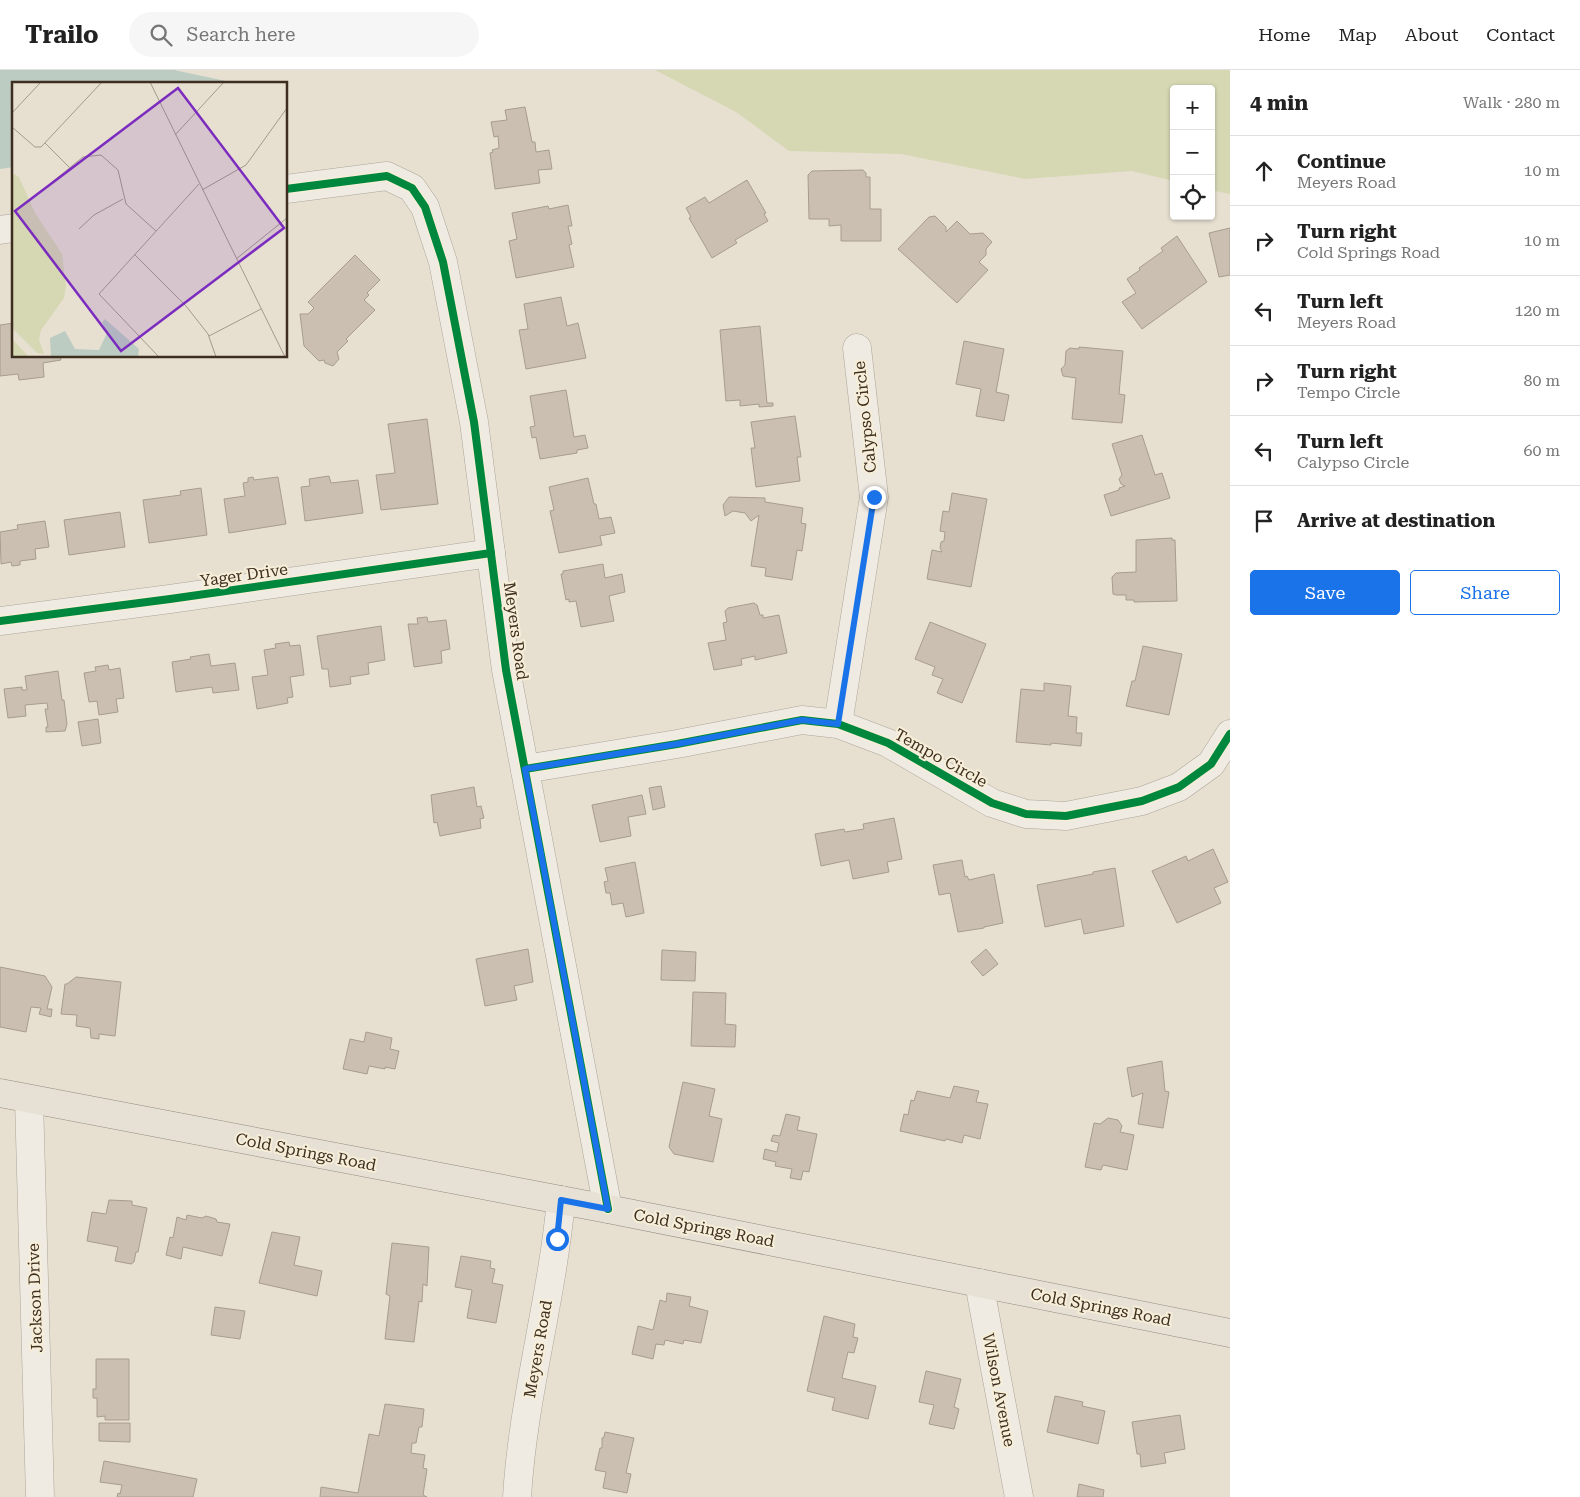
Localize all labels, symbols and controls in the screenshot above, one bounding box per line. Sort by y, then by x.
search box [129,12,479,57]
text: Trailo [25,21,99,49]
icon: search [147,21,175,49]
text: Search here [187,23,295,46]
text: Home [1258,24,1310,45]
text: Map [1338,24,1377,45]
text: About [1405,24,1458,45]
text: Contact [1486,24,1555,45]
inset map [12,82,288,358]
map controls [1170,85,1215,220]
button: + [1170,85,1215,130]
text: 4 min [1250,91,1308,115]
text: Walk · 280 m [1463,93,1560,112]
button: − [1170,130,1215,175]
text: Continue [1297,150,1386,173]
icon: ahead [1250,157,1278,185]
text: 10 m [1523,161,1560,180]
text: Meyers Road [1297,173,1396,192]
button: locate [1170,175,1215,220]
text: Turn right [1297,220,1397,243]
icon: right [1250,227,1278,255]
text: 10 m [1523,231,1560,250]
text: Cold Springs Road [1297,243,1440,262]
text: Turn left [1297,290,1383,313]
icon: left [1250,297,1278,325]
text: 120 m [1514,301,1560,320]
text: Meyers Road [1297,313,1396,332]
street label: Calypso Circle [850,360,880,474]
text: Turn right [1297,360,1397,383]
icon: right [1250,367,1278,395]
text: 80 m [1523,371,1560,390]
text: Tempo Circle [1297,383,1400,402]
text: Turn left [1297,430,1383,453]
icon: left [1250,437,1278,465]
text: 60 m [1523,441,1560,460]
text: Calypso Circle [1297,453,1409,472]
route end [863,486,886,509]
icon: arrive [1250,507,1278,535]
text: Arrive at destination [1297,509,1495,532]
street label: Yager Drive [199,559,289,591]
button: Save [1250,570,1400,615]
button: Share [1410,570,1560,615]
street label: Meyers Road [500,581,532,681]
street label: Tempo Circle [891,725,991,791]
street label: Cold Springs Road [234,1129,378,1175]
street label: Cold Springs Road [632,1205,776,1251]
route start [546,1228,569,1251]
street label: Jackson Drive [24,1243,46,1353]
street label: Cold Springs Road [1029,1284,1173,1330]
street label: Meyers Road [520,1299,556,1399]
street label: Wilson Avenue [979,1332,1019,1449]

